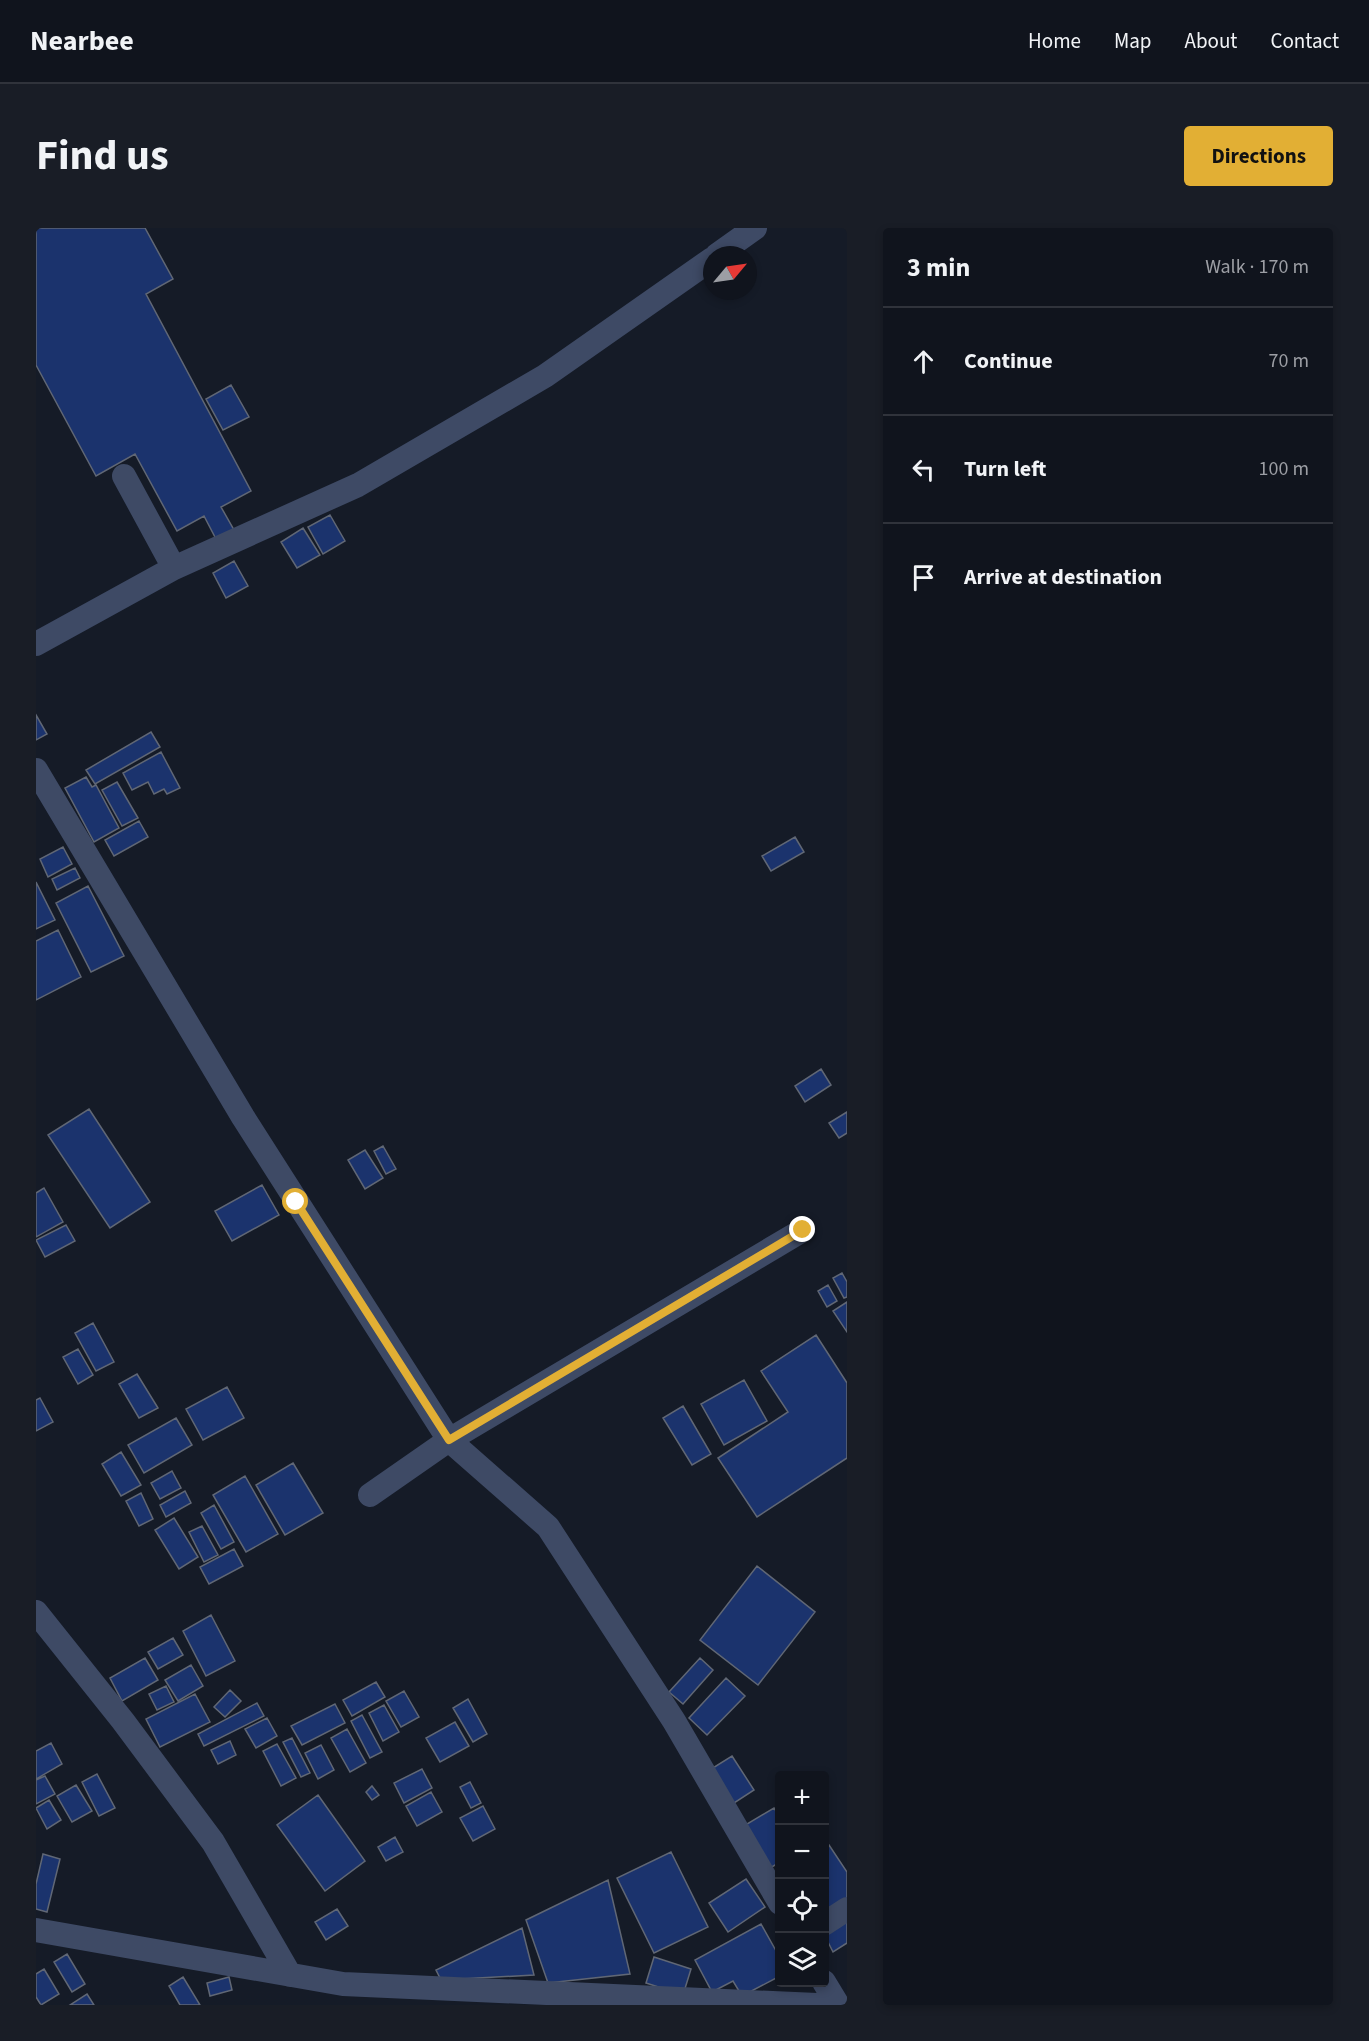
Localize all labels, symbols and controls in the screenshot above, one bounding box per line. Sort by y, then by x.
text: Nearbee [30,21,134,61]
text: Home [1028,26,1081,56]
text: Map [1114,26,1152,56]
text: About [1185,26,1237,56]
text: Contact [1270,26,1339,56]
text: Find us [36,126,169,186]
button: Directions [1184,126,1333,186]
north arrow [703,246,757,300]
text: 3 min [907,249,970,286]
text: Walk · 170 m [1205,253,1309,281]
icon: ahead [907,345,940,378]
text: Continue [964,345,1053,377]
text: 70 m [1269,347,1309,375]
icon: left [907,453,940,486]
text: Turn left [964,453,1046,485]
text: 100 m [1259,455,1309,483]
icon: arrive [907,561,940,594]
text: Arrive at destination [964,561,1162,593]
route start [282,1188,308,1214]
route end [789,1216,815,1242]
map controls [775,1771,829,1987]
button: + [775,1771,829,1825]
button: − [775,1825,829,1879]
button: locate [775,1879,829,1933]
button: layers [775,1933,829,1987]

